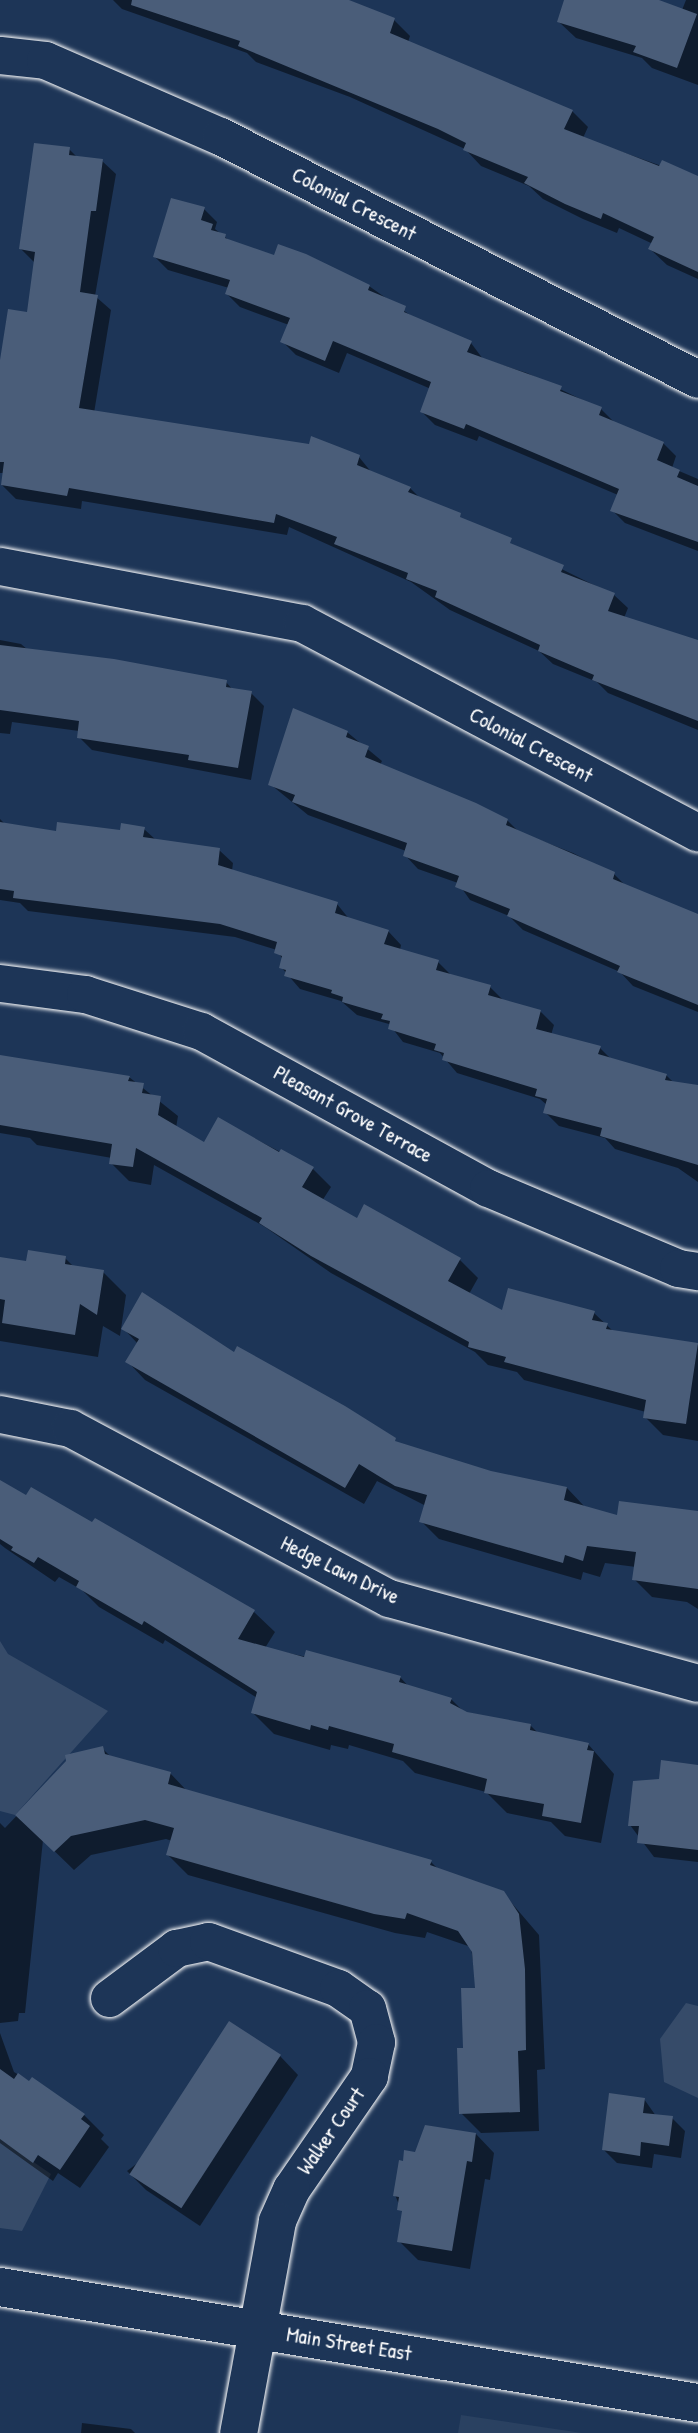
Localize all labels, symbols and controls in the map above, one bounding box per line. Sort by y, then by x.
street label: Colonial Crescent [288,162,420,246]
street label: Colonial Crescent [465,702,597,788]
street label: Pleasant Grove Terrace [269,1060,437,1168]
street label: Hedge Lawn Drive [277,1531,403,1609]
street label: Walker Court [292,2083,370,2179]
street label: Main Street East [285,2322,413,2366]

